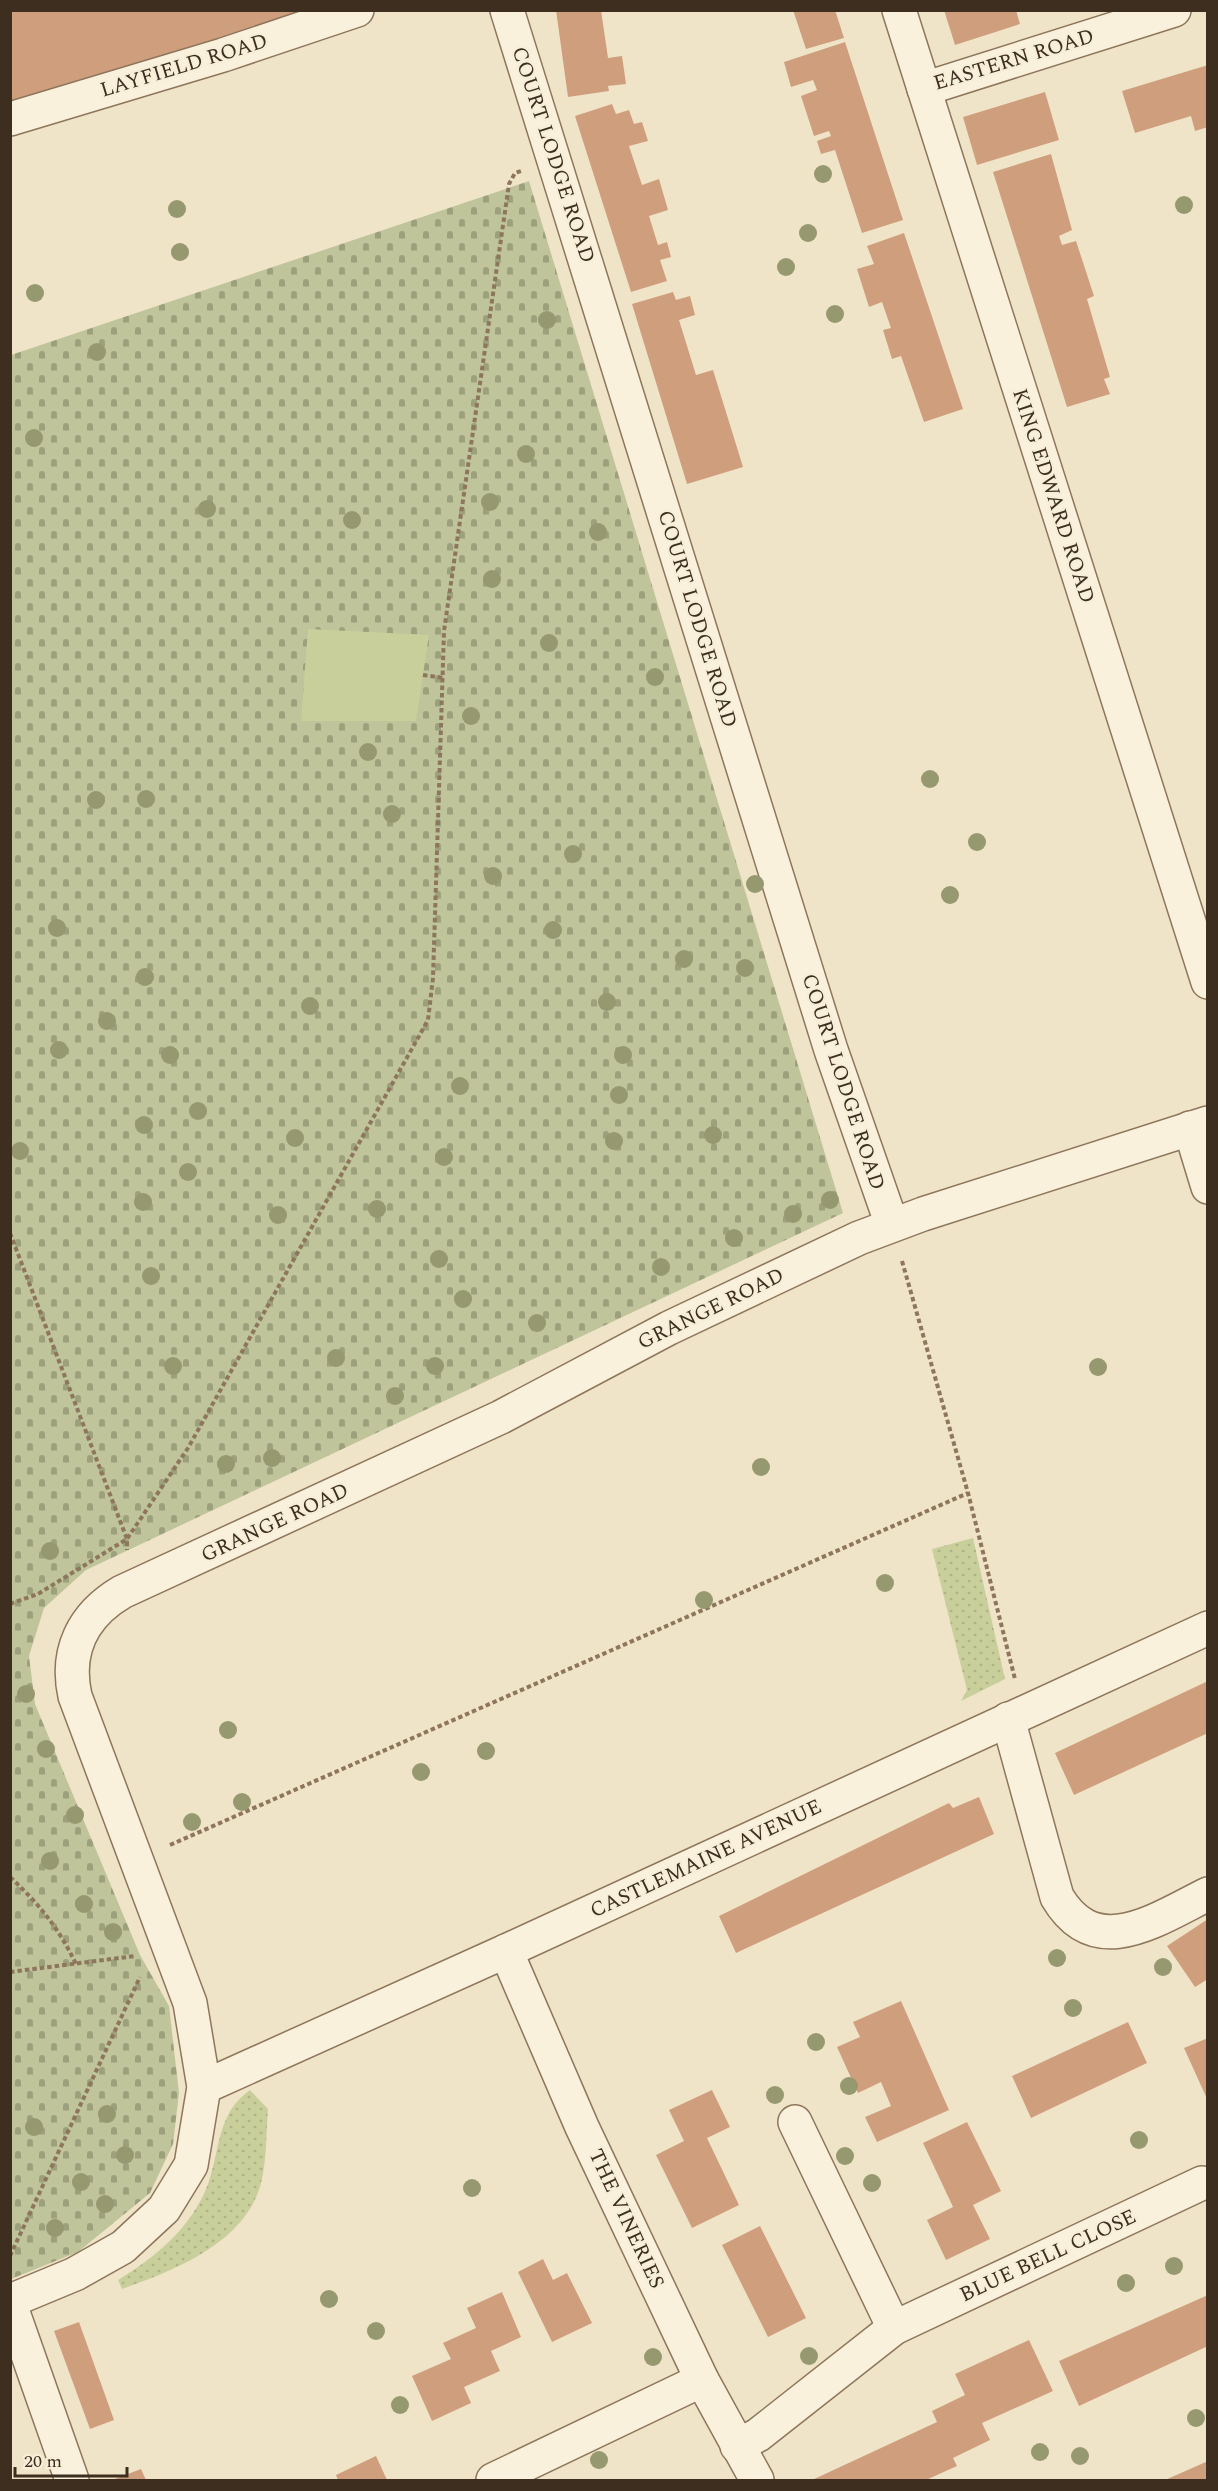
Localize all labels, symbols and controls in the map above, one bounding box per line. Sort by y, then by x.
street label: EASTERN ROAD [930,20,1098,100]
street label: LAYFIELD ROAD [96,25,272,107]
street label: COURT LODGE ROAD [503,43,603,267]
street label: KING EDWARD ROAD [1003,384,1103,608]
street label: COURT LODGE ROAD [649,506,745,732]
street label: COURT LODGE ROAD [793,970,893,1194]
street label: GRANGE ROAD [632,1260,790,1358]
street label: GRANGE ROAD [196,1475,354,1571]
street label: CASTLEMAINE AVENUE [585,1791,827,1927]
street label: THE VINERIES [580,2144,672,2294]
street label: BLUE BELL CLOSE [954,2201,1142,2311]
scale bar [15,2440,128,2478]
text: 20 m [24,2448,62,2475]

